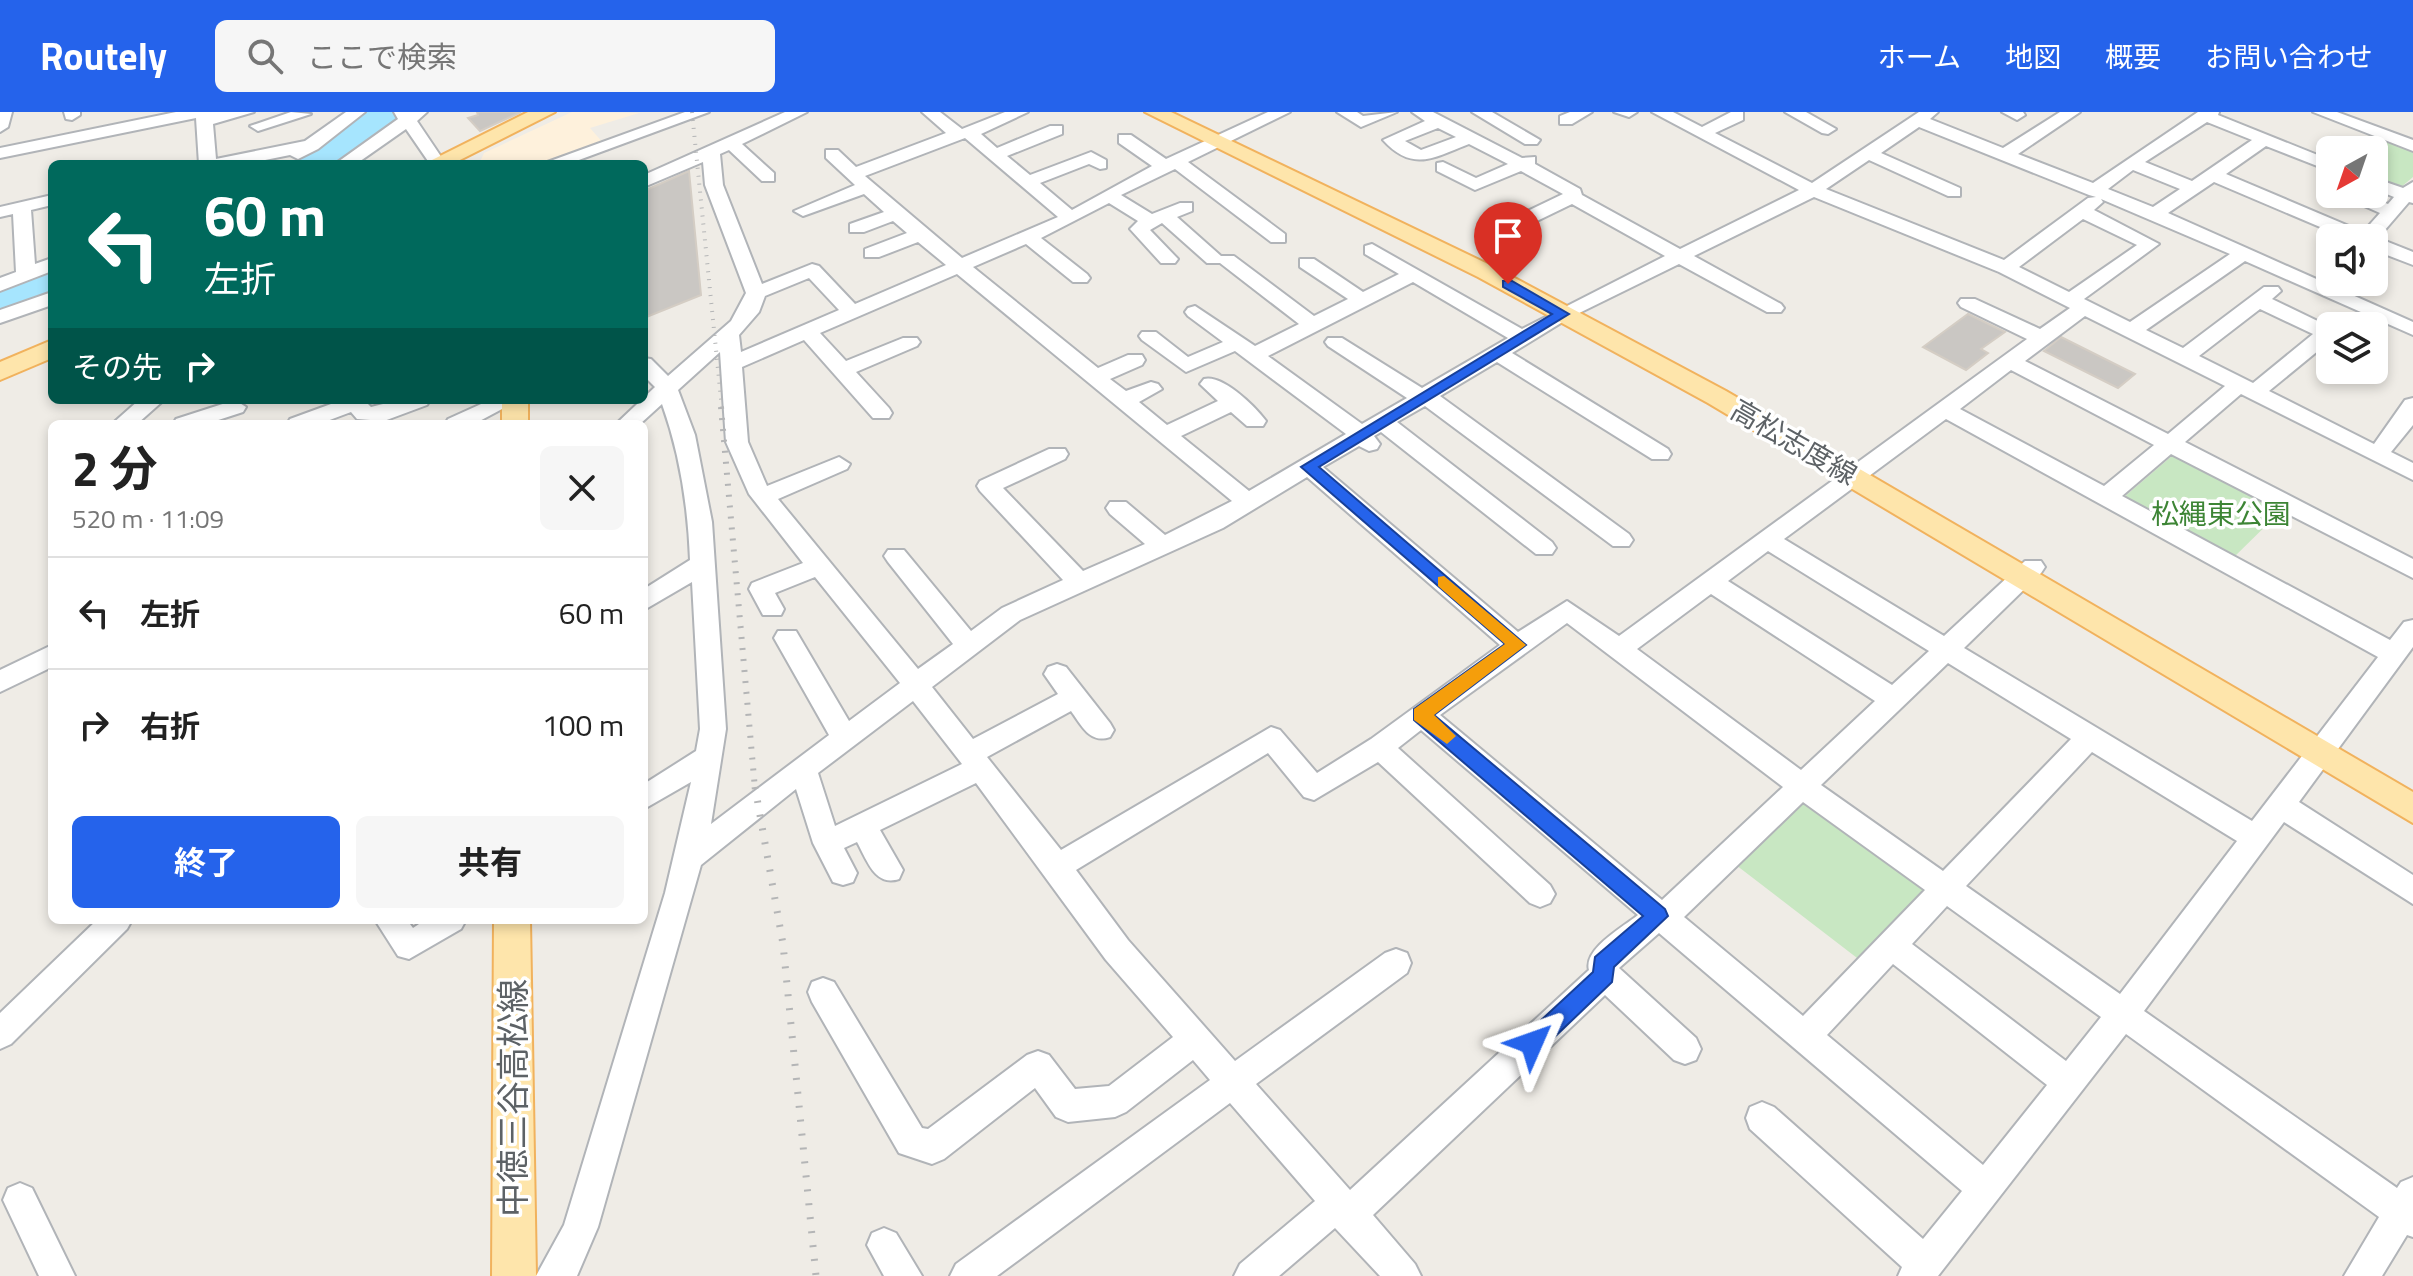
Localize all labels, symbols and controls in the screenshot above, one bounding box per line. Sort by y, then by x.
search box [215,20,775,92]
text: Routely [40,27,167,85]
icon: search [243,34,287,78]
text: ここで検索 [307,34,457,80]
text: ホーム [1878,35,1961,78]
text: 地図 [2005,35,2061,78]
text: 概要 [2105,35,2161,78]
text: お問い合わせ [2205,35,2373,78]
north arrow [2316,136,2388,208]
map controls [2316,136,2388,384]
text: 60 m [204,173,326,258]
icon: left [72,192,176,296]
pin [1474,202,1542,284]
icon: arrive [1486,214,1530,258]
button: sound [2316,224,2388,296]
text: 左折 [204,251,276,306]
button: layers [2316,312,2388,384]
text: その先 [72,344,162,390]
icon: right [178,344,222,388]
street label: 高松志度線 [1723,388,1866,495]
text: 2 分 [72,432,157,505]
button: close [540,446,624,530]
park label: 松縄東公園 [2151,492,2291,535]
text: 520 m · 11:09 [72,499,224,538]
text: 60 m [559,590,624,636]
icon: left [72,591,116,635]
text: 左折 [140,591,200,637]
text: 100 m [542,702,624,748]
icon: right [72,703,116,747]
text: 右折 [140,703,200,749]
button: 終了 [72,816,340,908]
button: 共有 [356,816,624,908]
street label: 中徳三谷高松線 [486,979,538,1217]
position arrow [1490,1001,1574,1085]

